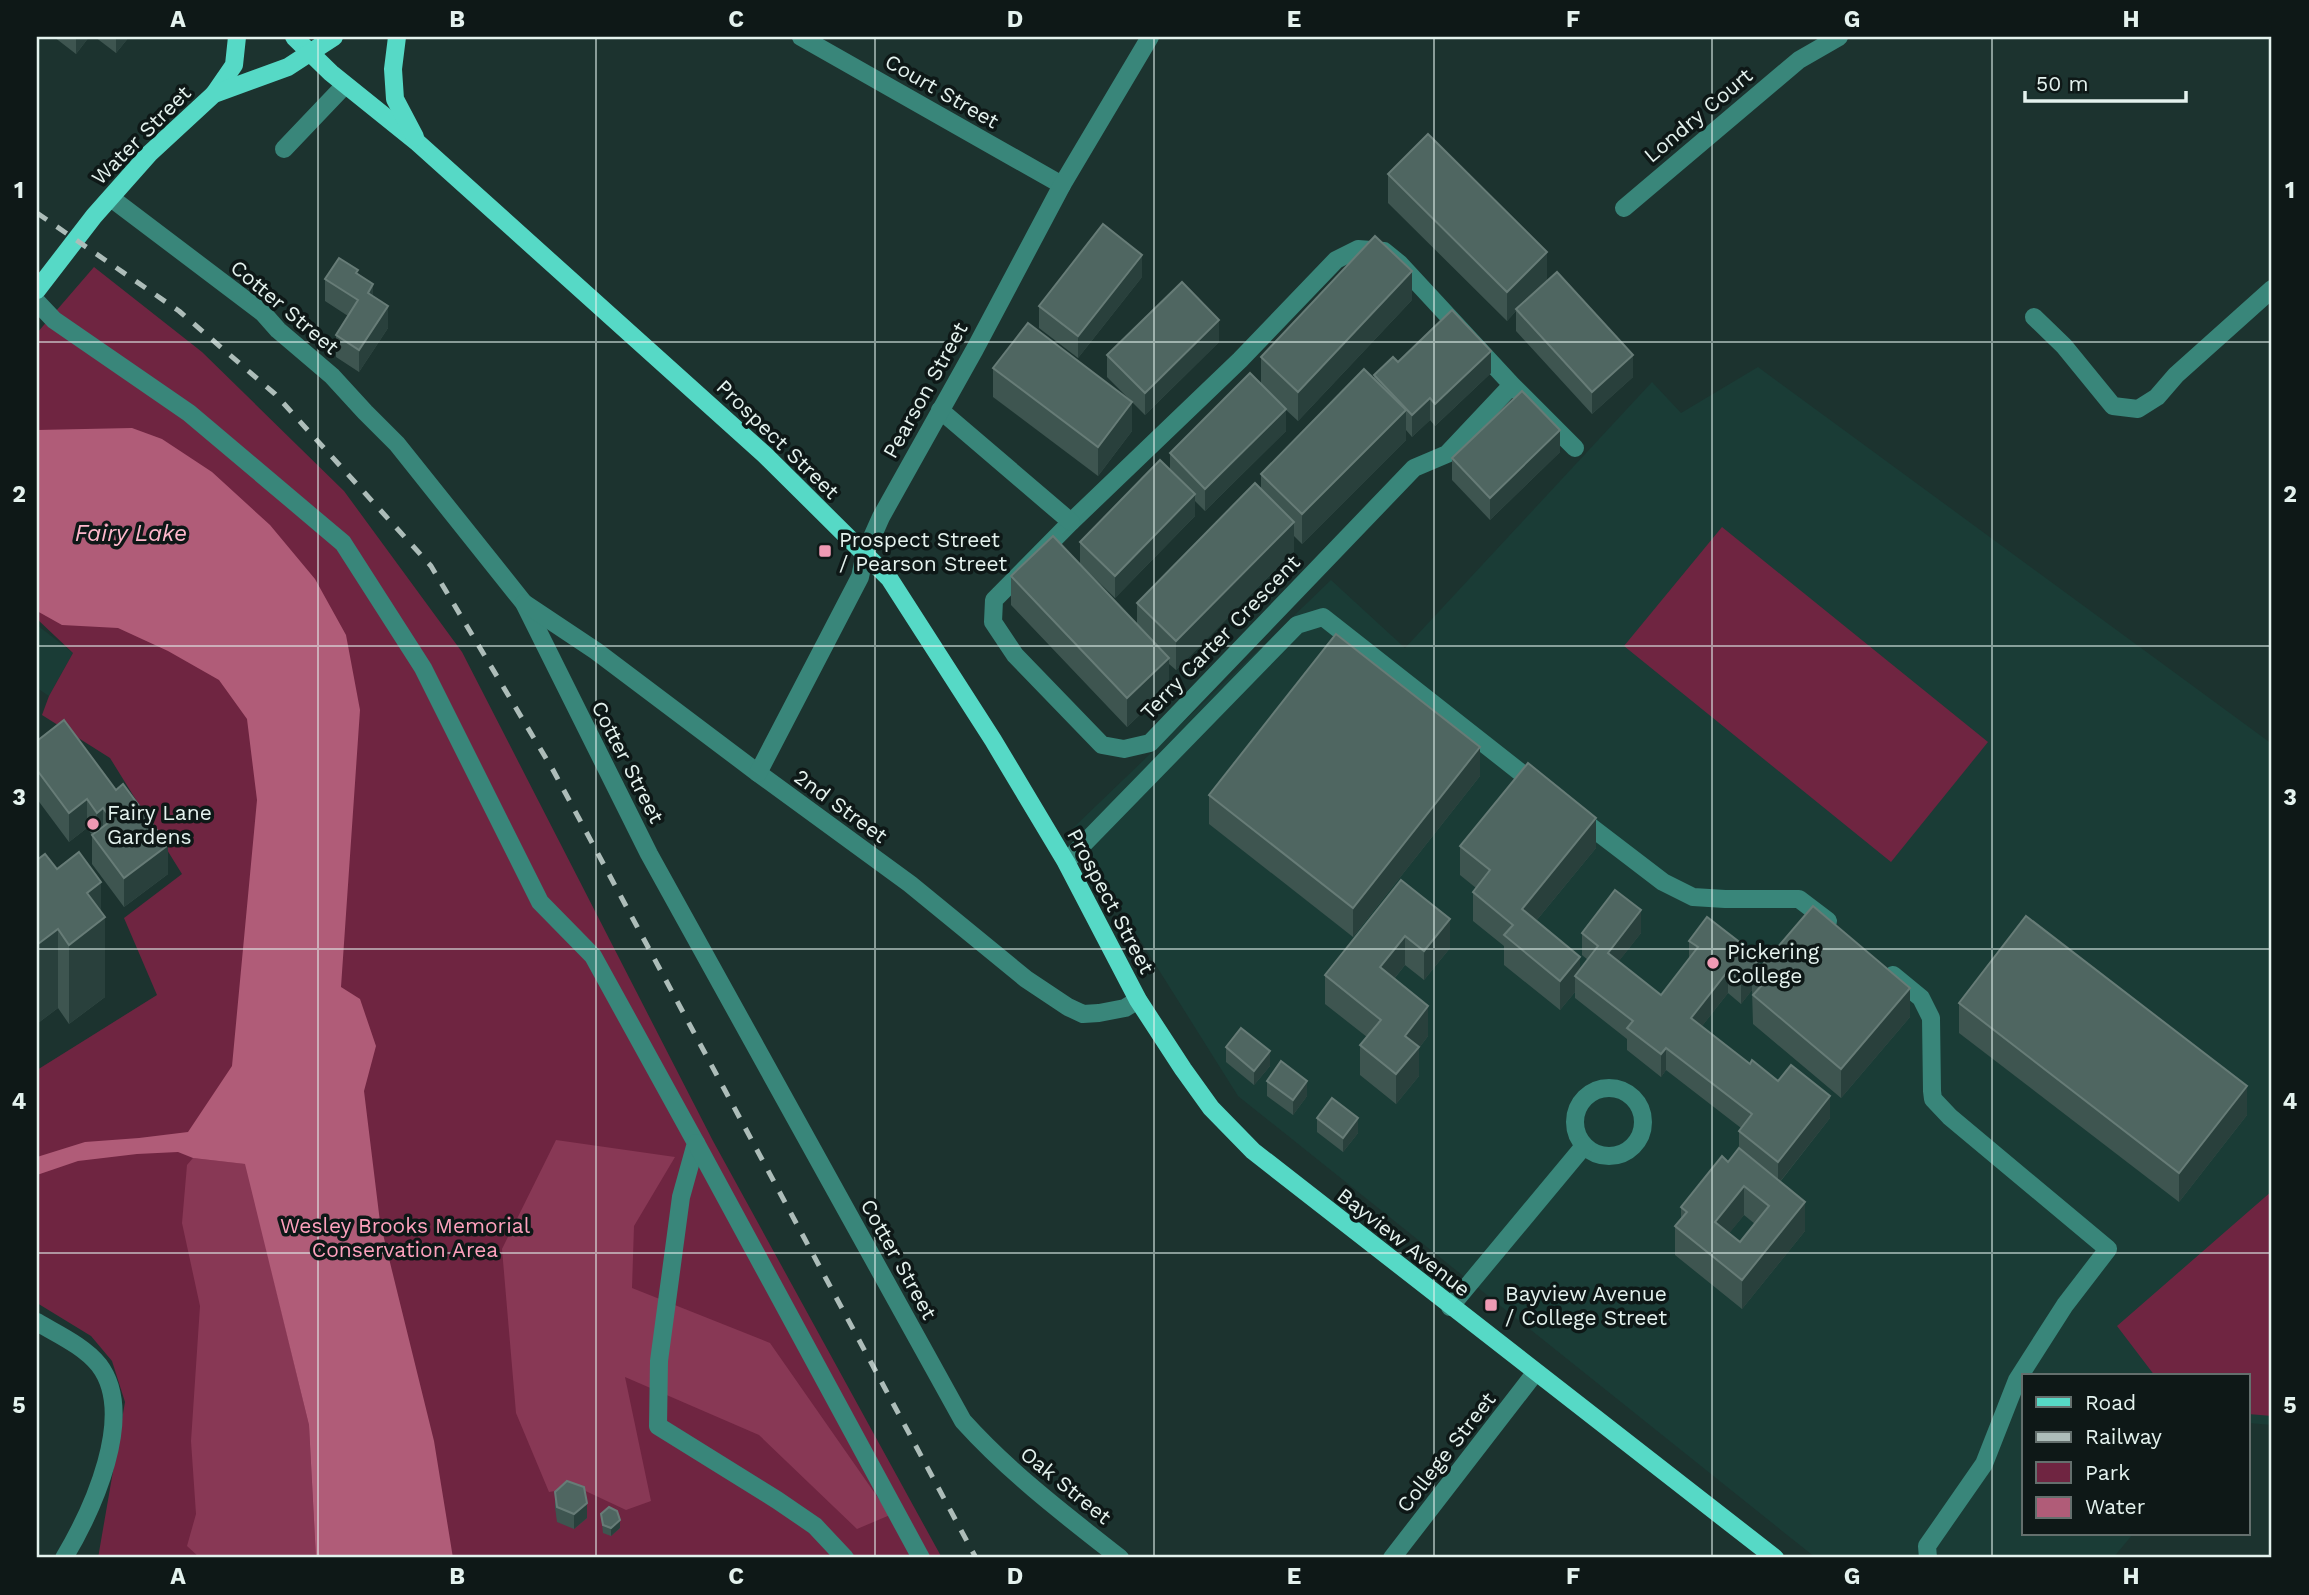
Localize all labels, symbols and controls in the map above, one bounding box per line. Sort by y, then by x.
text: A [170,6,186,33]
text: B [449,6,465,33]
text: C [728,6,744,33]
text: D [1007,6,1023,33]
text: E [1287,6,1301,33]
text: F [1566,6,1580,33]
text: G [1844,6,1860,33]
text: H [2122,6,2140,33]
street label: Court Street [881,48,1003,134]
scale bar [2025,60,2186,104]
street label: Londry Court [1639,62,1757,168]
text: 50 m [2036,71,2088,96]
street label: Water Street [86,80,196,190]
text: 1 [14,177,24,204]
text: 1 [2285,177,2295,204]
street label: Cotter Street [226,254,344,360]
street label: Pearson Street [877,317,973,462]
street label: Prospect Street [711,374,845,504]
text: 2 [12,481,26,508]
text: 2 [2283,481,2297,508]
water label: Fairy Lake [75,520,187,547]
place label: Prospect Street / Pearson Street [839,527,1007,576]
marker: Prospect Street / Pearson Street [817,543,833,559]
street label: Terry Carter Crescent [1135,549,1305,724]
street label: Cotter Street [587,697,670,827]
street label: 2nd Street [790,764,893,848]
text: 3 [12,784,26,811]
text: 3 [2283,784,2297,811]
place label: Fairy Lane Gardens [107,800,212,849]
marker: Fairy Lane Gardens [85,816,101,832]
street label: Prospect Street [1062,824,1160,978]
place label: Pickering College [1727,939,1820,988]
marker: Pickering College [1705,955,1721,971]
text: 4 [12,1088,27,1115]
text: 4 [2283,1088,2298,1115]
street label: Bayview Avenue [1333,1182,1475,1302]
street label: Cotter Street [856,1194,942,1324]
park label: Wesley Brooks Memorial Conservation Area [280,1213,531,1262]
place label: Bayview Avenue / College Street [1505,1281,1667,1330]
marker: Bayview Avenue / College Street [1483,1297,1499,1313]
legend [2022,1374,2250,1536]
street label: College Street [1391,1387,1501,1517]
text: Road [2085,1390,2136,1415]
text: 5 [12,1392,26,1419]
text: 5 [2283,1392,2297,1419]
text: Railway [2085,1424,2162,1449]
street label: Oak Street [1016,1441,1117,1529]
text: Park [2085,1460,2130,1485]
text: Water [2085,1494,2146,1519]
text: A [170,1563,186,1590]
text: B [449,1563,465,1590]
text: C [728,1563,744,1590]
text: D [1007,1563,1023,1590]
text: E [1287,1563,1301,1590]
text: F [1566,1563,1580,1590]
text: G [1844,1563,1860,1590]
text: H [2122,1563,2140,1590]

